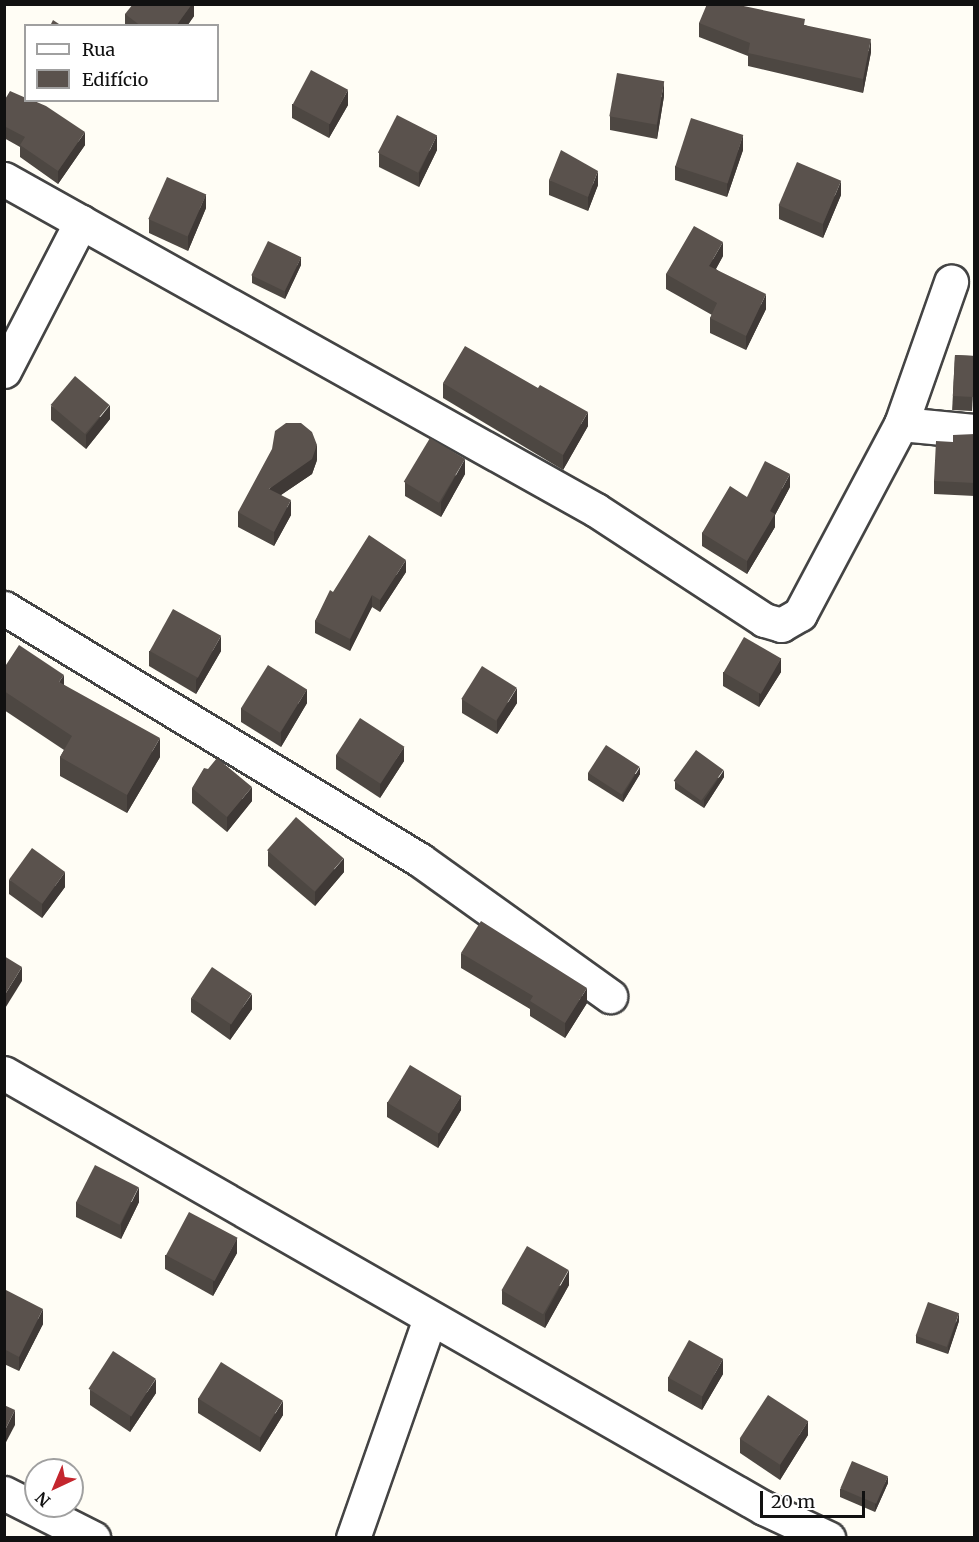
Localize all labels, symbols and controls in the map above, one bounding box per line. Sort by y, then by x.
legend [24,24,219,102]
text: Rua [82,38,115,61]
text: Edifício [82,68,148,91]
north arrow [24,1458,84,1518]
scale bar [763,1479,868,1517]
text: N [31,1488,54,1511]
text: 20 m [771,1490,815,1513]

